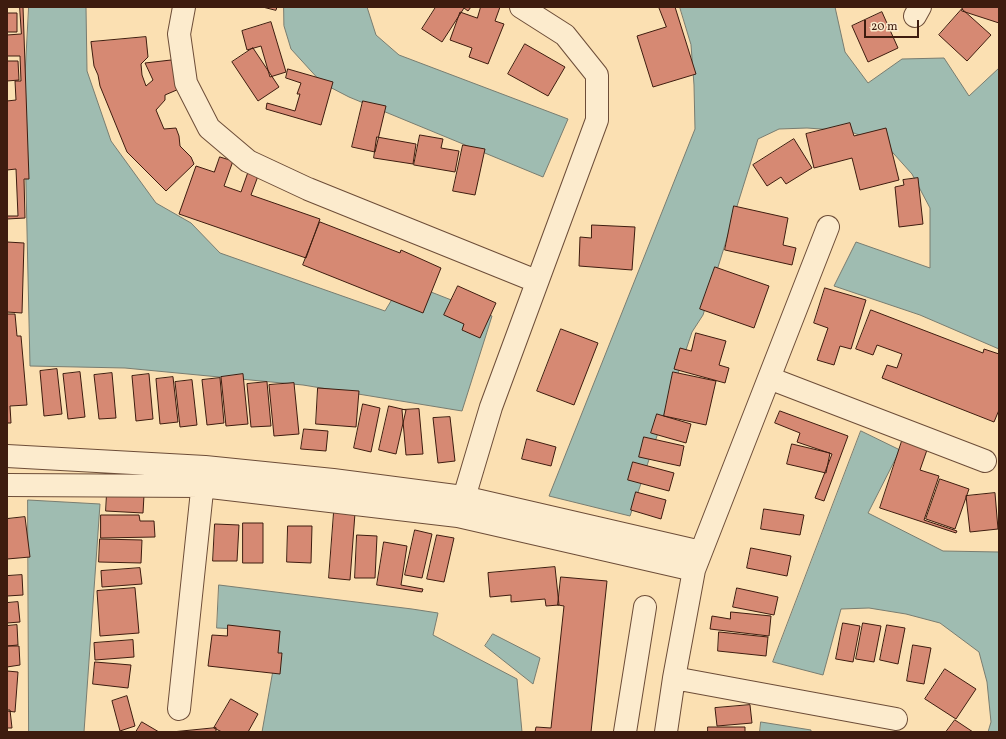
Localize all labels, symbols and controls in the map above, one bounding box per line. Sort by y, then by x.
scale bar [866,12,921,38]
text: 20 m [871,19,898,35]

